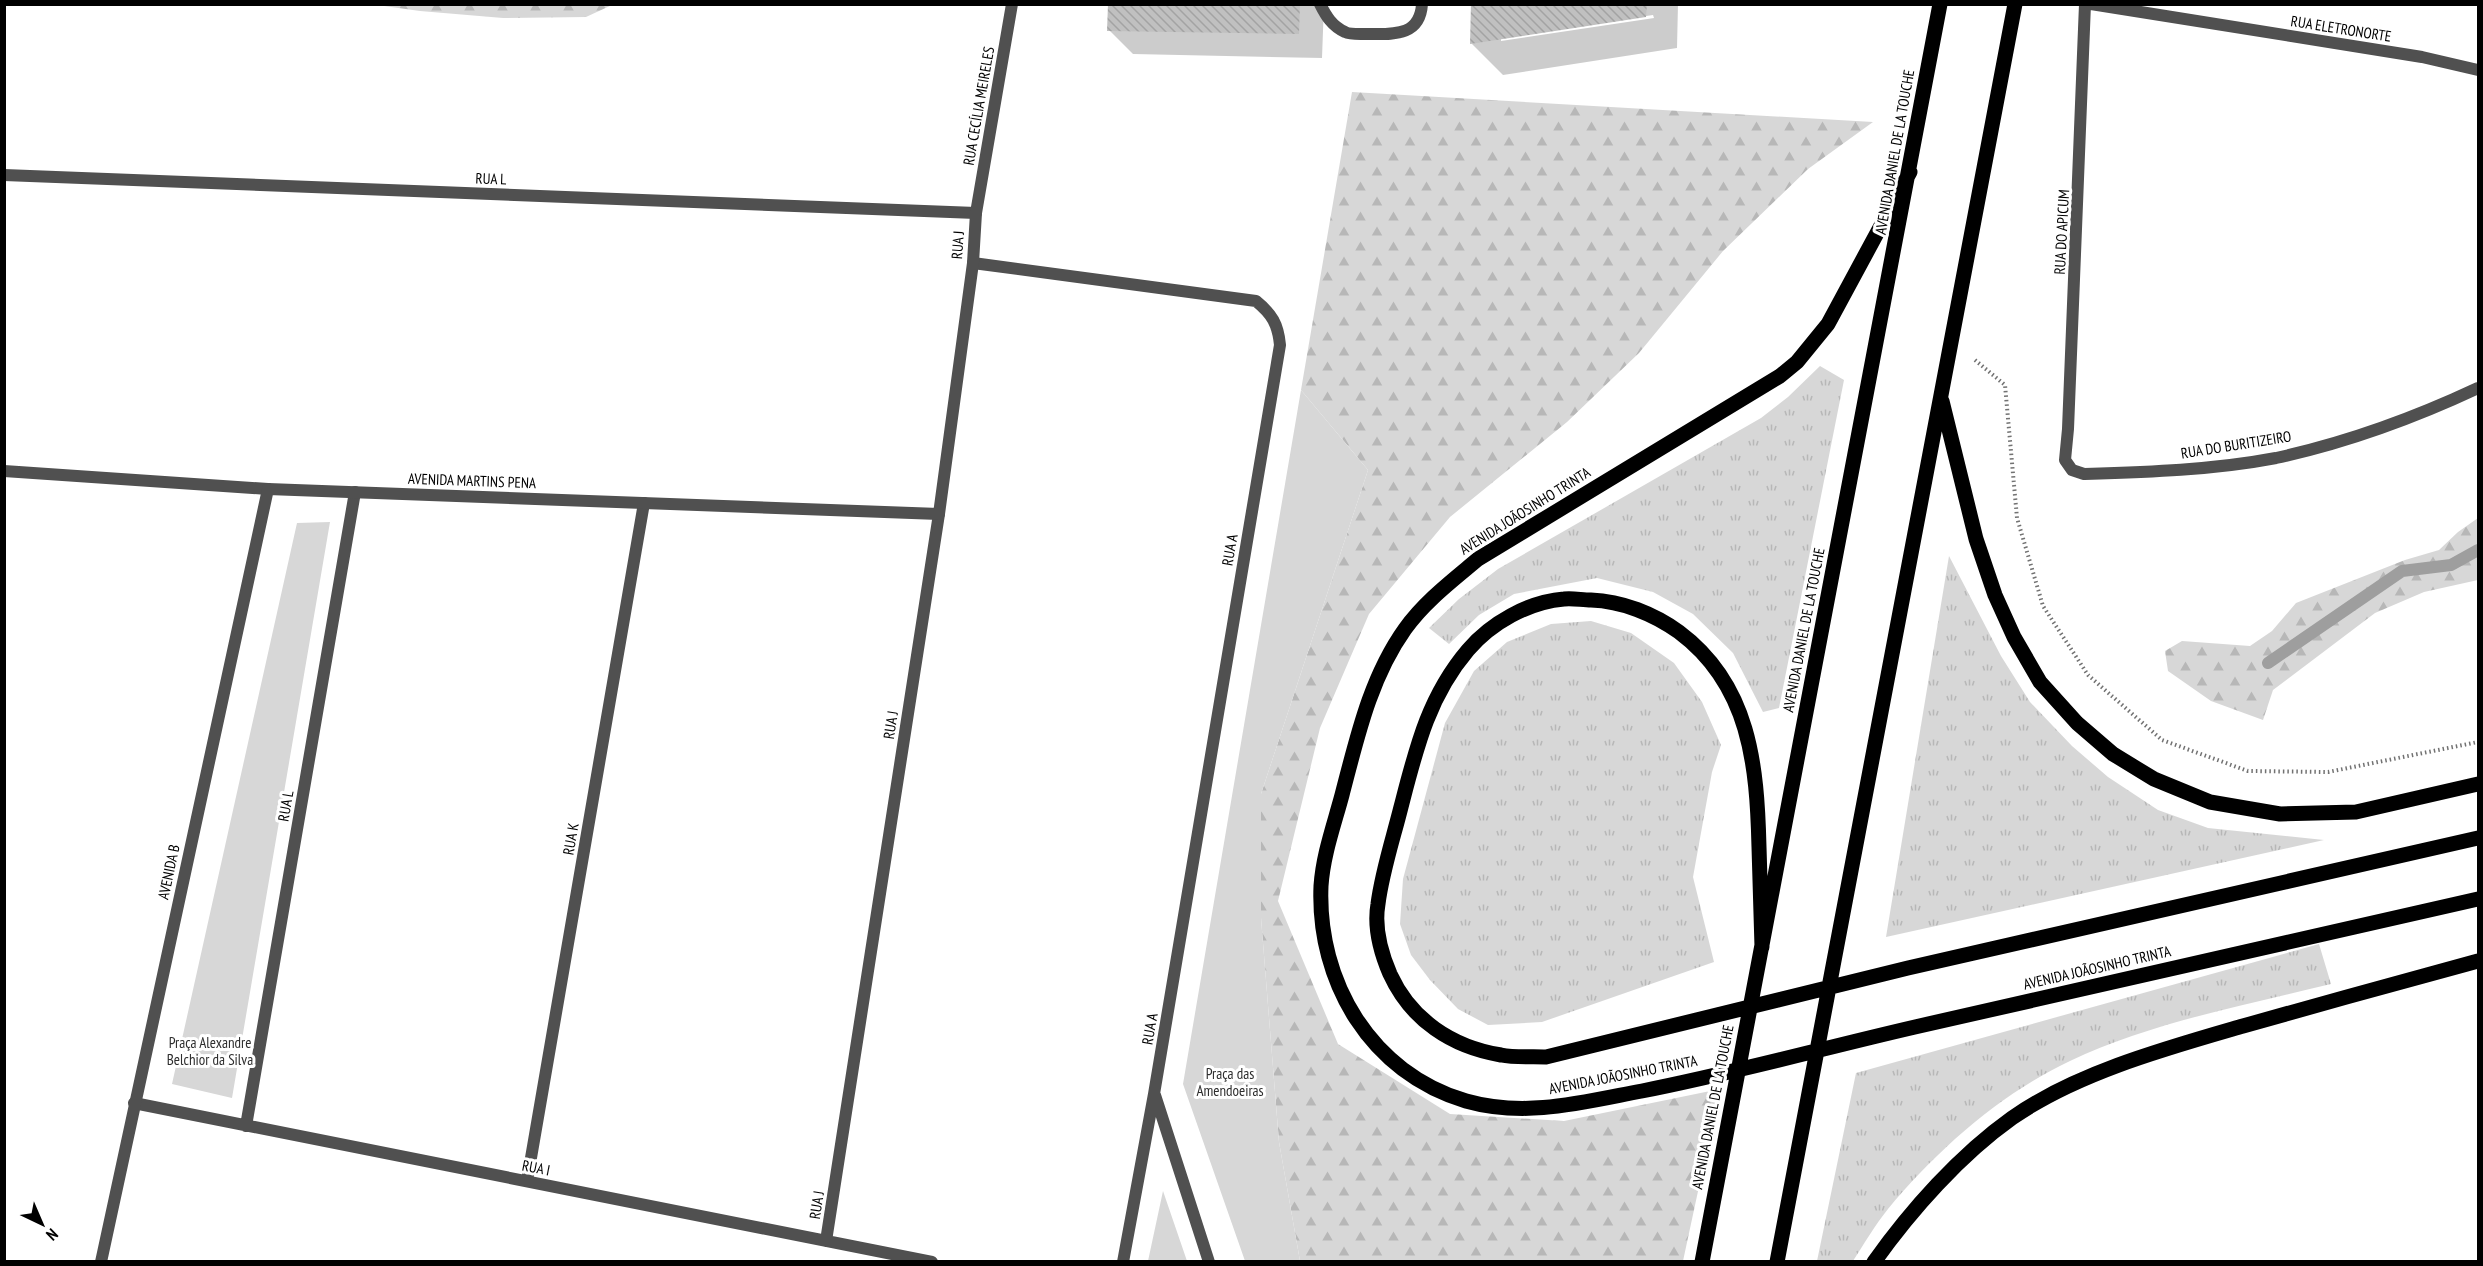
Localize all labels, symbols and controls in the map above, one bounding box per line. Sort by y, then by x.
street label: RUA ELETRONORTE [2289,11,2393,46]
street label: RUA CECÍLIA MEIRELES [959,45,998,167]
street label: AVENIDA DANIEL DE LA TOUCHE [1871,68,1918,236]
street label: RUA L [475,168,508,189]
street label: RUA DO APICUM [2050,189,2073,275]
street label: RUA J [947,230,968,260]
street label: RUA DO BURITIZEIRO [2179,426,2292,463]
street label: AVENIDA JOÃOSINHO TRINTA [1456,462,1594,559]
street label: AVENIDA MARTINS PENA [408,469,537,492]
street label: RUA A [1217,532,1242,567]
street label: AVENIDA DANIEL DE LA TOUCHE [1778,546,1829,714]
street label: RUA J [879,709,902,740]
street label: RUA L [273,788,298,823]
street label: RUA K [558,821,583,856]
street label: AVENIDA B [153,843,184,901]
street label: AVENIDA JOÃOSINHO TRINTA [2021,941,2173,994]
street label: RUA A [1137,1011,1162,1046]
street label: AVENIDA DANIEL DE LA TOUCHE [1687,1023,1738,1191]
park label: Praça Alexandre Belchior da Silva [167,1033,253,1069]
street label: AVENIDA JOÃOSINHO TRINTA [1547,1051,1700,1098]
park label: Praça das Amendoeiras [1196,1064,1264,1100]
street label: RUA I [520,1155,552,1180]
street label: RUA J [805,1189,828,1220]
north arrow [12,1194,72,1254]
text: N [42,1225,62,1245]

